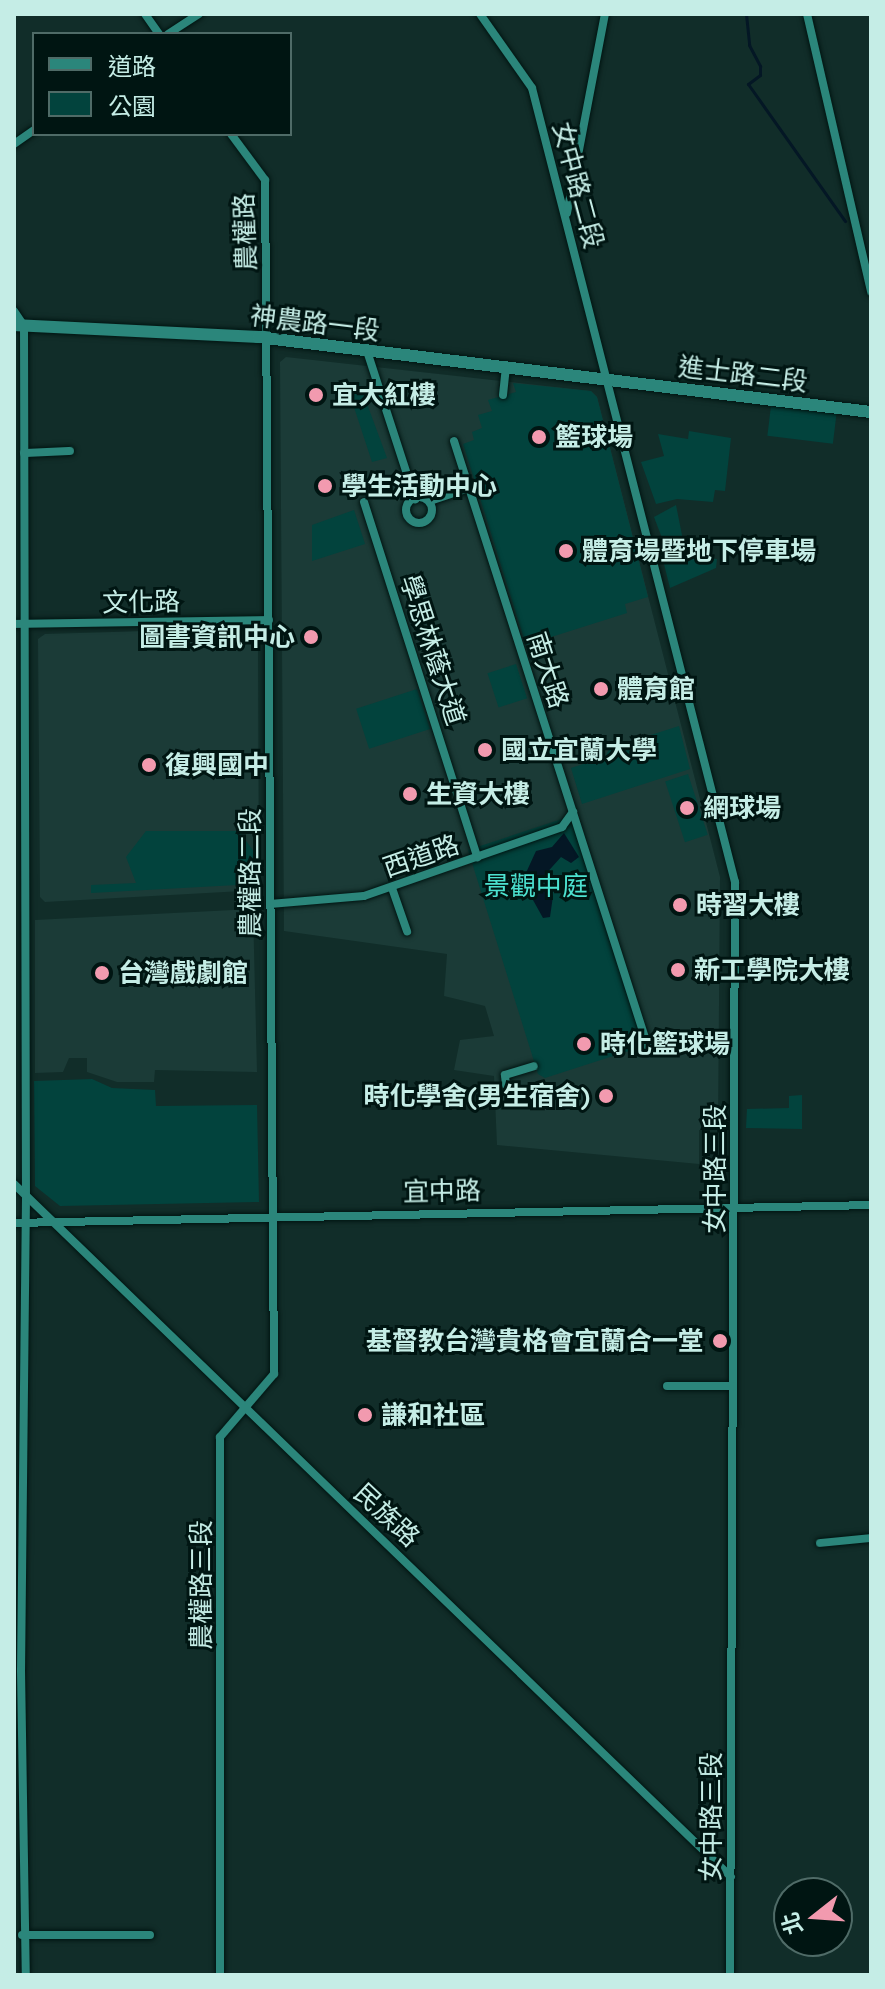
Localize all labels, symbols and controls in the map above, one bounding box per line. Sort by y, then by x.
legend [32,32,292,136]
text: 道路 [108,51,156,81]
text: 公園 [108,91,156,121]
street label: 女中路二段 [546,118,610,252]
street label: 農權路 [228,192,262,272]
street label: 神農路一段 [249,300,381,346]
street label: 進士路二段 [677,351,809,397]
place label: 宜大紅樓 [332,379,436,411]
marker: 宜大紅樓 [307,386,325,404]
place label: 籃球場 [555,421,633,453]
marker: 籃球場 [530,428,548,446]
place label: 學生活動中心 [341,470,497,502]
marker: 學生活動中心 [316,477,334,495]
place label: 體育場暨地下停車場 [582,535,816,567]
marker: 體育場暨地下停車場 [557,542,575,560]
street label: 學思林蔭大道 [394,571,472,729]
street label: 文化路 [102,586,180,618]
place label: 圖書資訊中心 [139,621,295,653]
marker: 圖書資訊中心 [302,628,320,646]
street label: 南大路 [521,628,575,712]
place label: 體育館 [617,673,695,705]
marker: 體育館 [592,680,610,698]
place label: 國立宜蘭大學 [501,734,657,766]
marker: 國立宜蘭大學 [476,741,494,759]
place label: 復興國中 [165,749,269,781]
marker: 復興國中 [140,756,158,774]
place label: 生資大樓 [426,778,530,810]
marker: 生資大樓 [401,785,419,803]
place label: 網球場 [703,792,781,824]
marker: 網球場 [678,799,696,817]
street label: 農權路二段 [234,808,266,938]
street label: 西道路 [379,829,463,883]
park label: 景觀中庭 [484,870,588,902]
place label: 時習大樓 [696,889,800,921]
marker: 時習大樓 [671,896,689,914]
place label: 新工學院大樓 [694,954,850,986]
place label: 台灣戲劇館 [118,957,248,989]
marker: 新工學院大樓 [669,961,687,979]
marker: 台灣戲劇館 [93,964,111,982]
place label: 時化籃球場 [600,1028,730,1060]
marker: 時化籃球場 [575,1035,593,1053]
place label: 時化學舍(男生宿舍) [363,1080,590,1112]
marker: 時化學舍(男生宿舍) [597,1087,615,1105]
street label: 女中路三段 [699,1104,731,1234]
street label: 宜中路 [403,1175,481,1207]
place label: 基督教台灣貴格會宜蘭合一堂 [366,1325,704,1357]
marker: 基督教台灣貴格會宜蘭合一堂 [711,1332,729,1350]
place label: 謙和社區 [381,1399,485,1431]
marker: 謙和社區 [356,1406,374,1424]
street label: 民族路 [348,1477,426,1553]
street label: 農權路三段 [185,1520,217,1650]
street label: 女中路三段 [695,1752,727,1882]
north arrow [773,1877,853,1957]
text: 北 [775,1909,809,1938]

